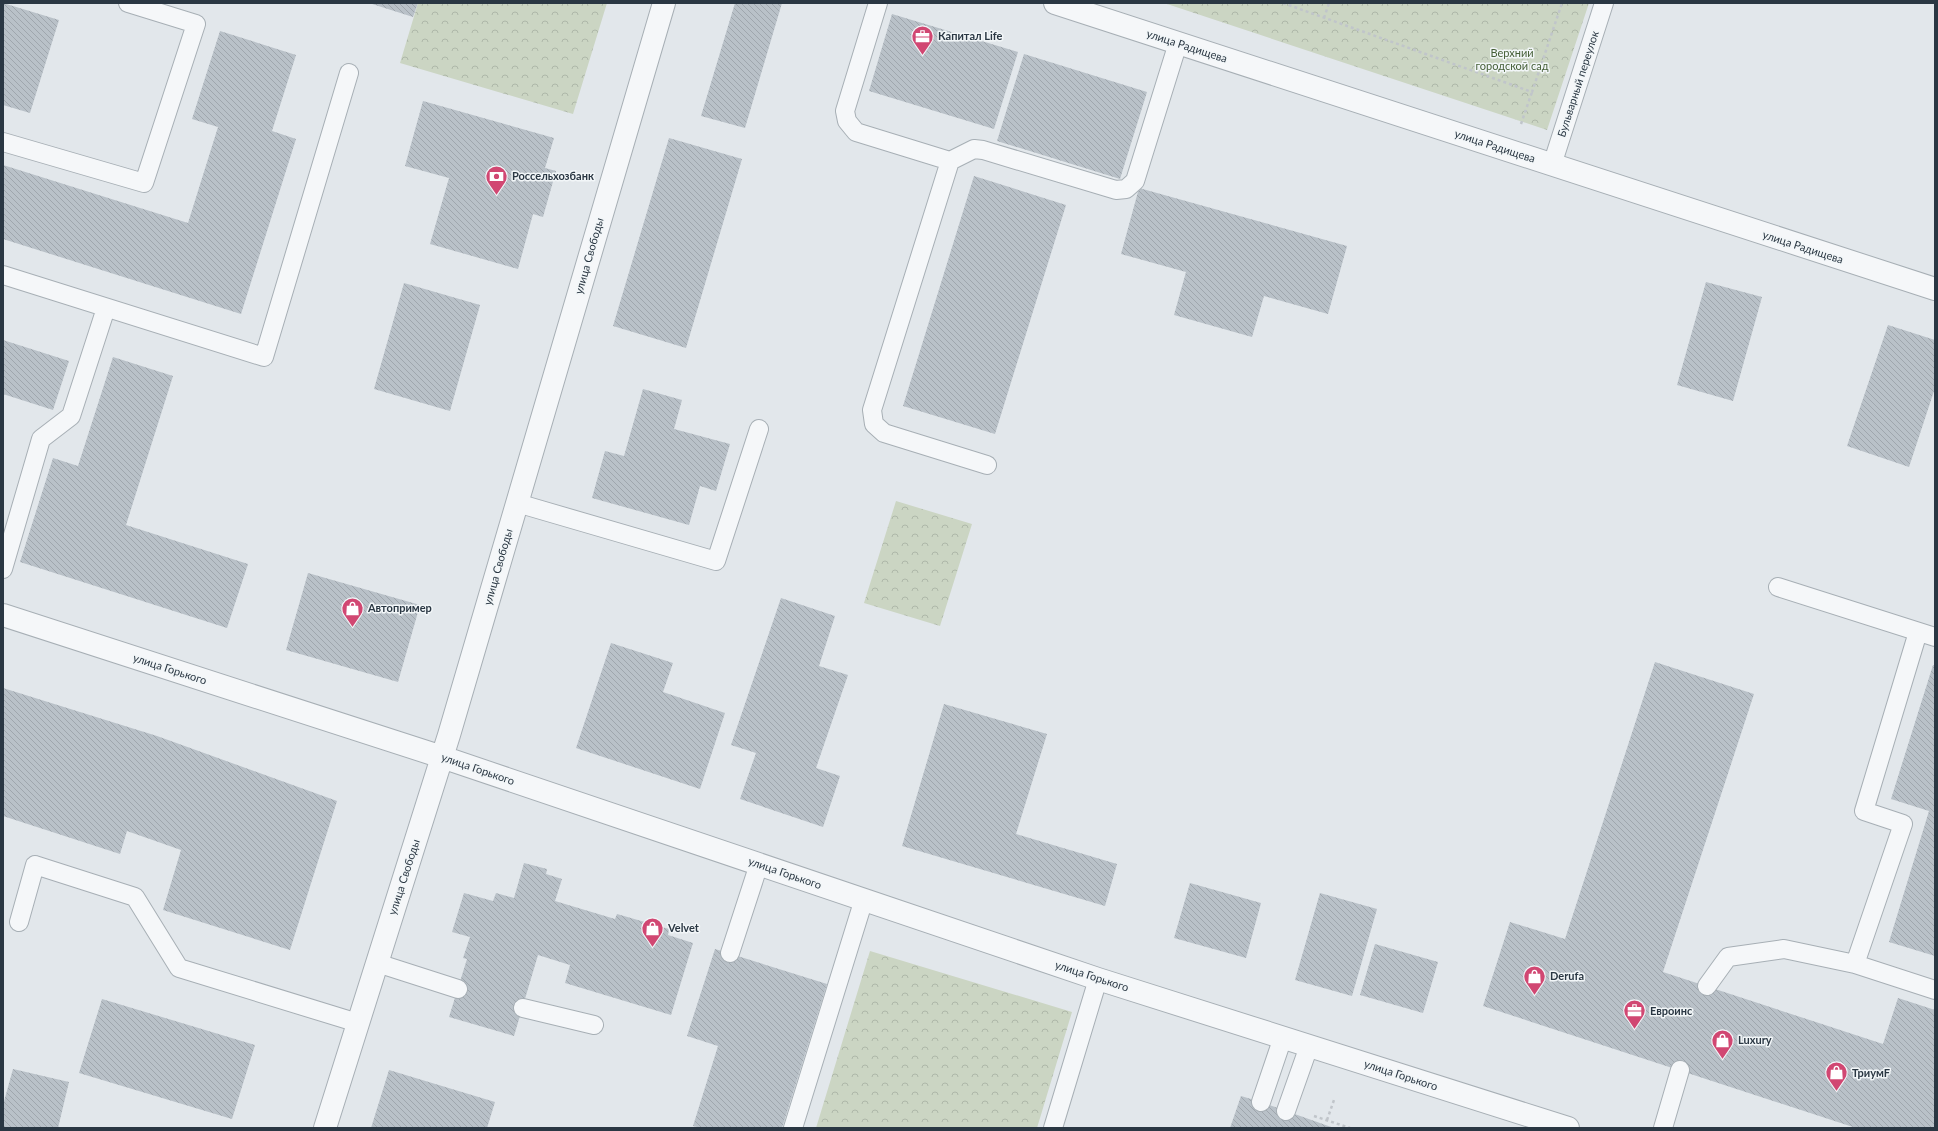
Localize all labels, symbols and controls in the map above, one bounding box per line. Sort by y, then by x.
office icon: Капитал Life [909,23,935,56]
street label: улица Радищева [1145,26,1229,65]
place label: Капитал Life [938,29,1003,42]
street label: Бульварный переулок [1554,29,1601,139]
park label: Верхний городской сад [1475,46,1549,72]
street label: улица Радищева [1453,126,1537,165]
bank icon: Россельхозбанк [483,163,509,196]
place label: Россельхозбанк [512,169,594,182]
street label: улица Свободы [571,216,606,296]
street label: улица Радищева [1761,227,1845,266]
street label: улица Свободы [480,527,515,607]
shop icon: Автопример [340,595,366,628]
place label: Автопример [367,601,432,614]
street label: улица Горького [132,650,209,687]
street label: улица Горького [440,750,517,787]
street label: улица Свободы [385,837,422,916]
street label: улица Горького [747,854,824,891]
shop icon: Velvet [640,915,666,948]
place label: Velvet [667,921,700,934]
street label: улица Горького [1054,957,1131,994]
shop icon: Derufa [1522,963,1548,996]
place label: Derufa [1550,969,1584,982]
office icon: Евроинс [1622,998,1648,1031]
place label: Евроинс [1650,1004,1693,1017]
shop icon: Luxury [1710,1027,1736,1060]
place label: Luxury [1738,1033,1772,1046]
street label: улица Горького [1363,1056,1440,1093]
shop icon: ТриумF [1823,1060,1849,1093]
place label: ТриумF [1852,1066,1890,1079]

